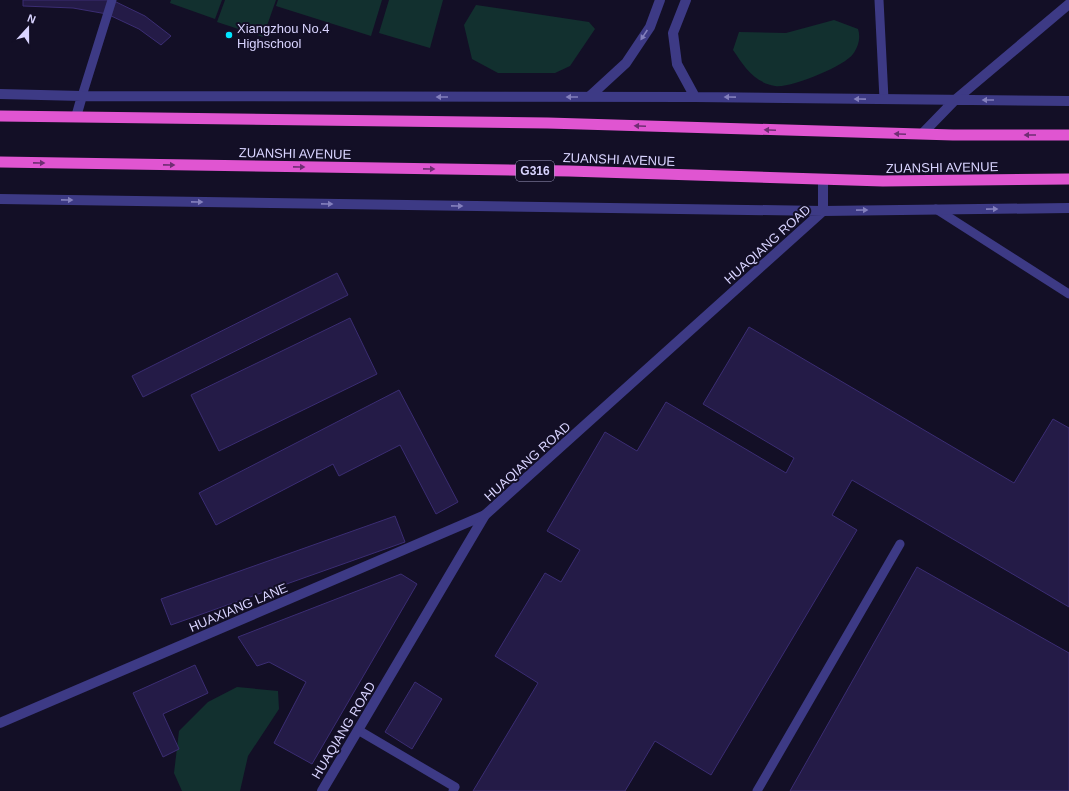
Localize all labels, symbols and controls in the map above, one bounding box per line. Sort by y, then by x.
north arrow [8,8,48,48]
text: N [26,12,37,26]
place label: Xiangzhou No.4 Highschool [237,21,330,51]
marker: Xiangzhou No.4 Highschool [224,30,234,40]
one-way arrow [641,30,648,41]
one-way arrow [435,94,448,100]
one-way arrow [565,94,578,100]
one-way arrow [723,94,736,100]
one-way arrow [853,96,866,102]
one-way arrow [981,97,994,103]
one-way arrow [633,123,646,129]
one-way arrow [763,127,776,133]
one-way arrow [893,131,906,137]
one-way arrow [1023,132,1036,138]
street label: ZUANSHI AVENUE [239,145,352,162]
street label: ZUANSHI AVENUE [563,150,676,169]
street label: ZUANSHI AVENUE [886,159,999,176]
one-way arrow [33,160,46,166]
road number: G316 [516,161,554,181]
one-way arrow [163,162,176,168]
one-way arrow [293,164,306,170]
one-way arrow [423,166,436,172]
one-way arrow [61,197,74,203]
one-way arrow [191,199,204,205]
one-way arrow [321,201,334,207]
one-way arrow [451,202,463,209]
street label: HUAQIANG ROAD [721,202,813,287]
one-way arrow [986,206,999,212]
one-way arrow [856,207,869,213]
street label: HUAQIANG ROAD [481,419,573,504]
street label: HUAXIANG LANE [187,580,290,635]
street label: HUAQIANG ROAD [309,679,378,781]

